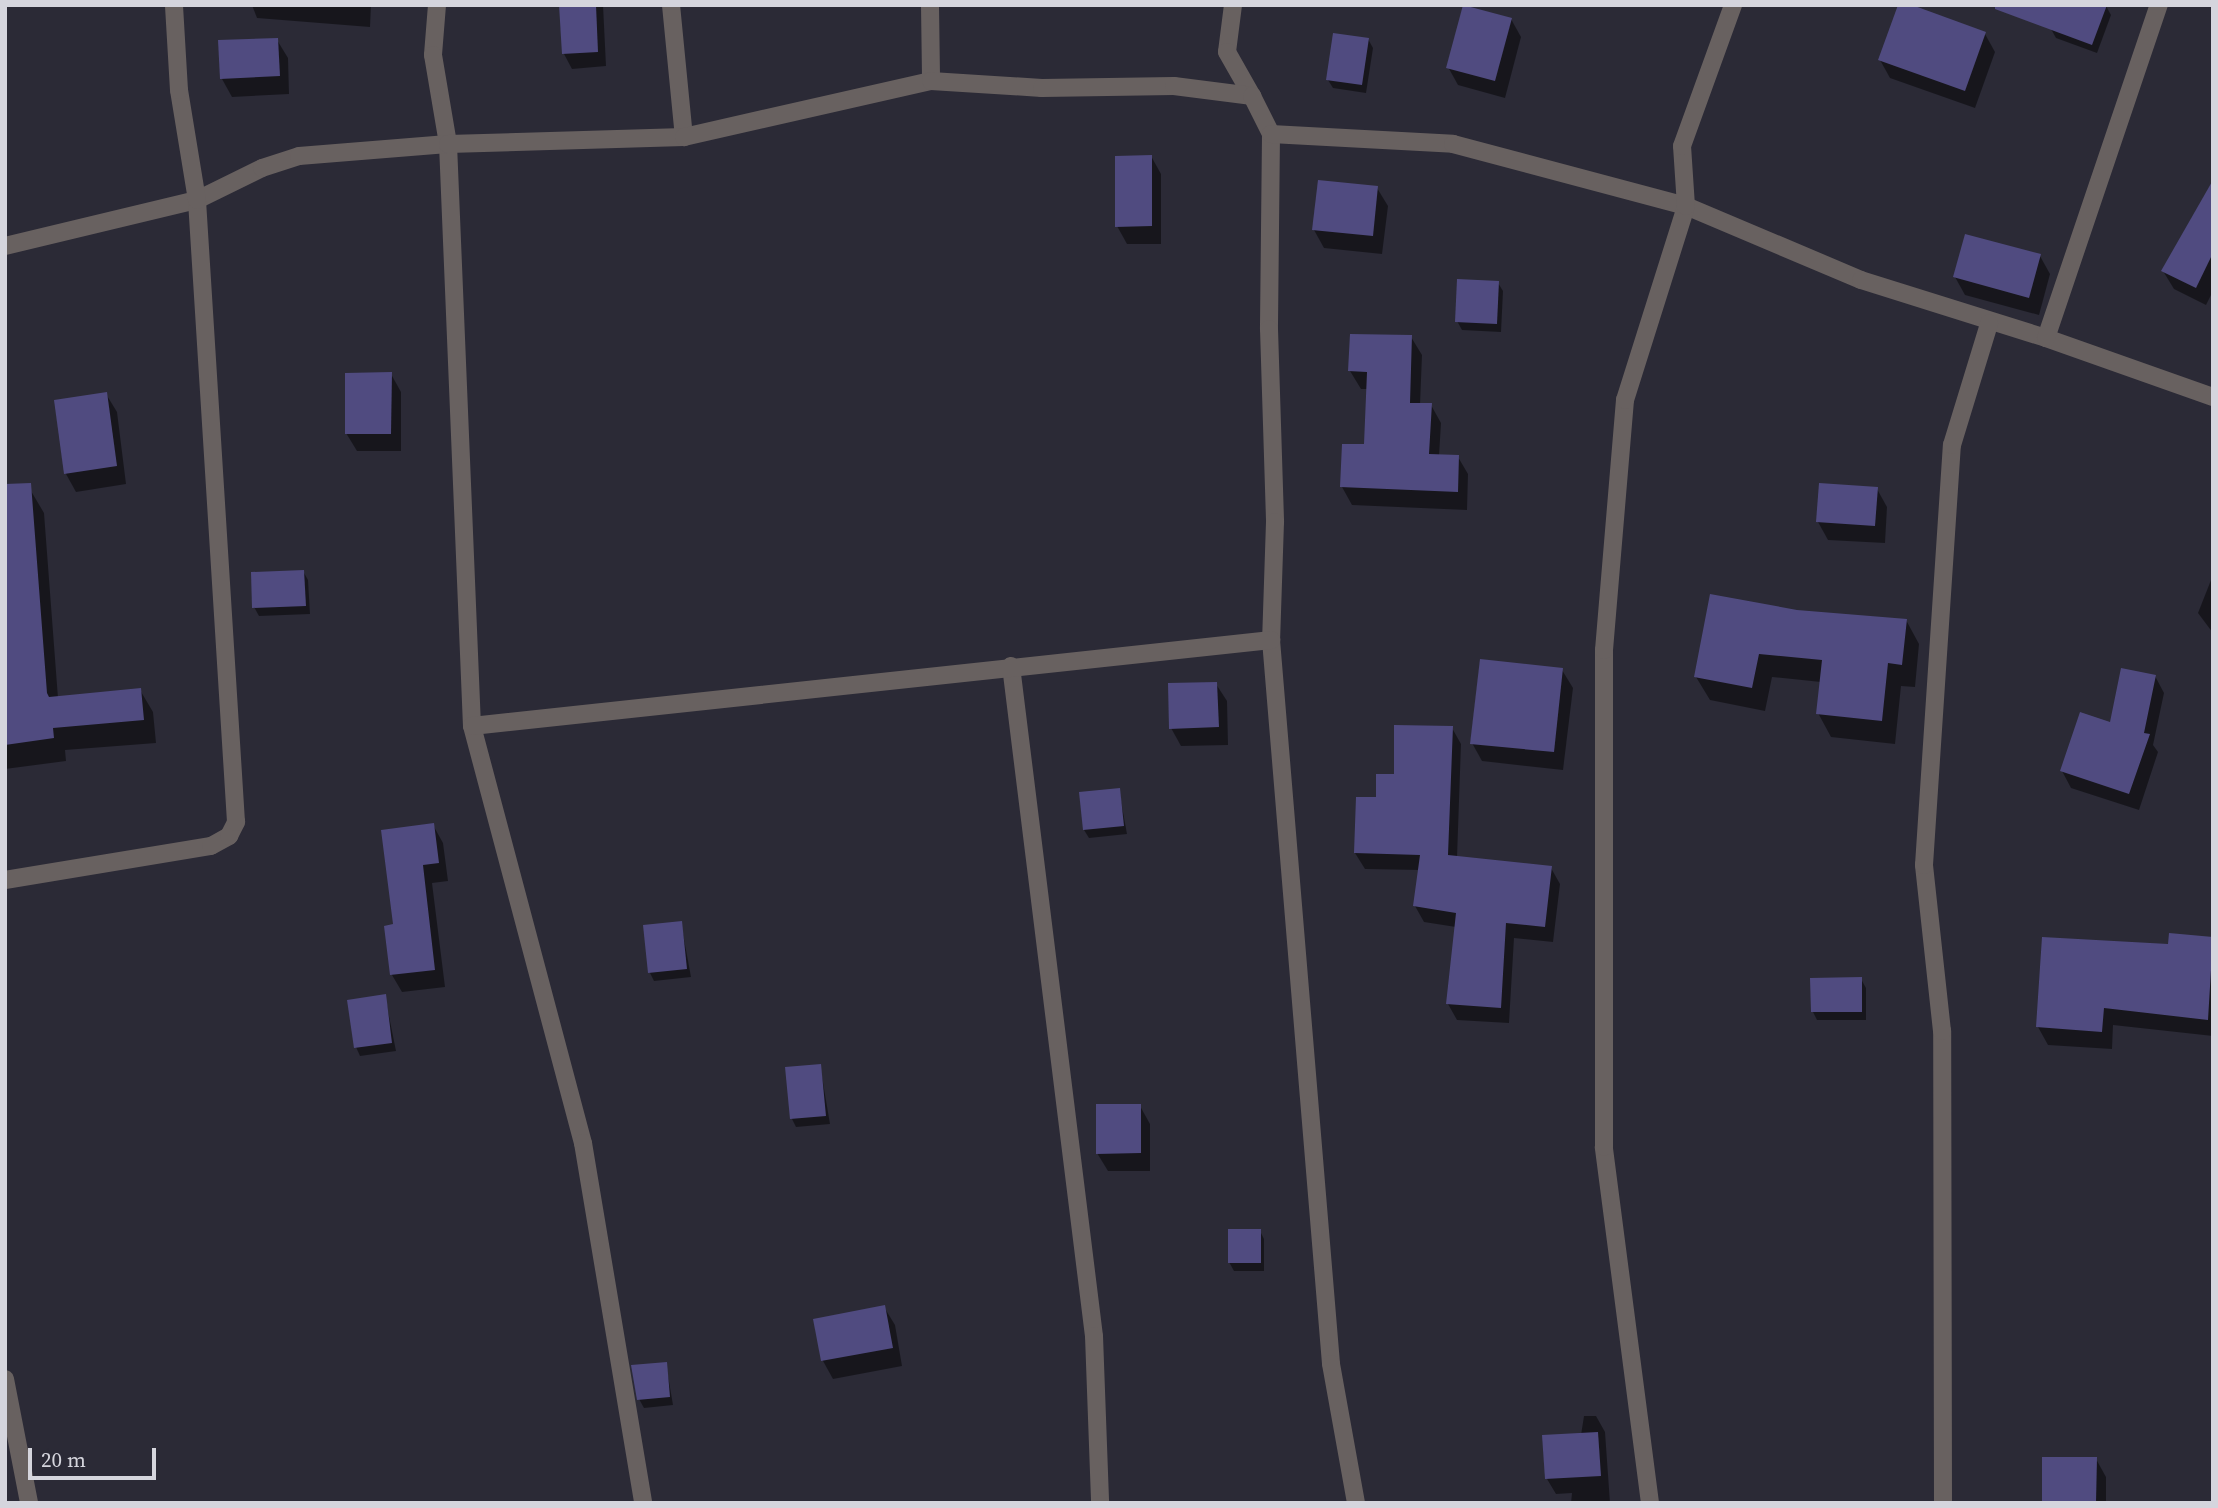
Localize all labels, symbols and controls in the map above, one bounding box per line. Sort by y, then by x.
scale bar [32,1434,159,1478]
text: 20 m [41,1445,86,1474]

